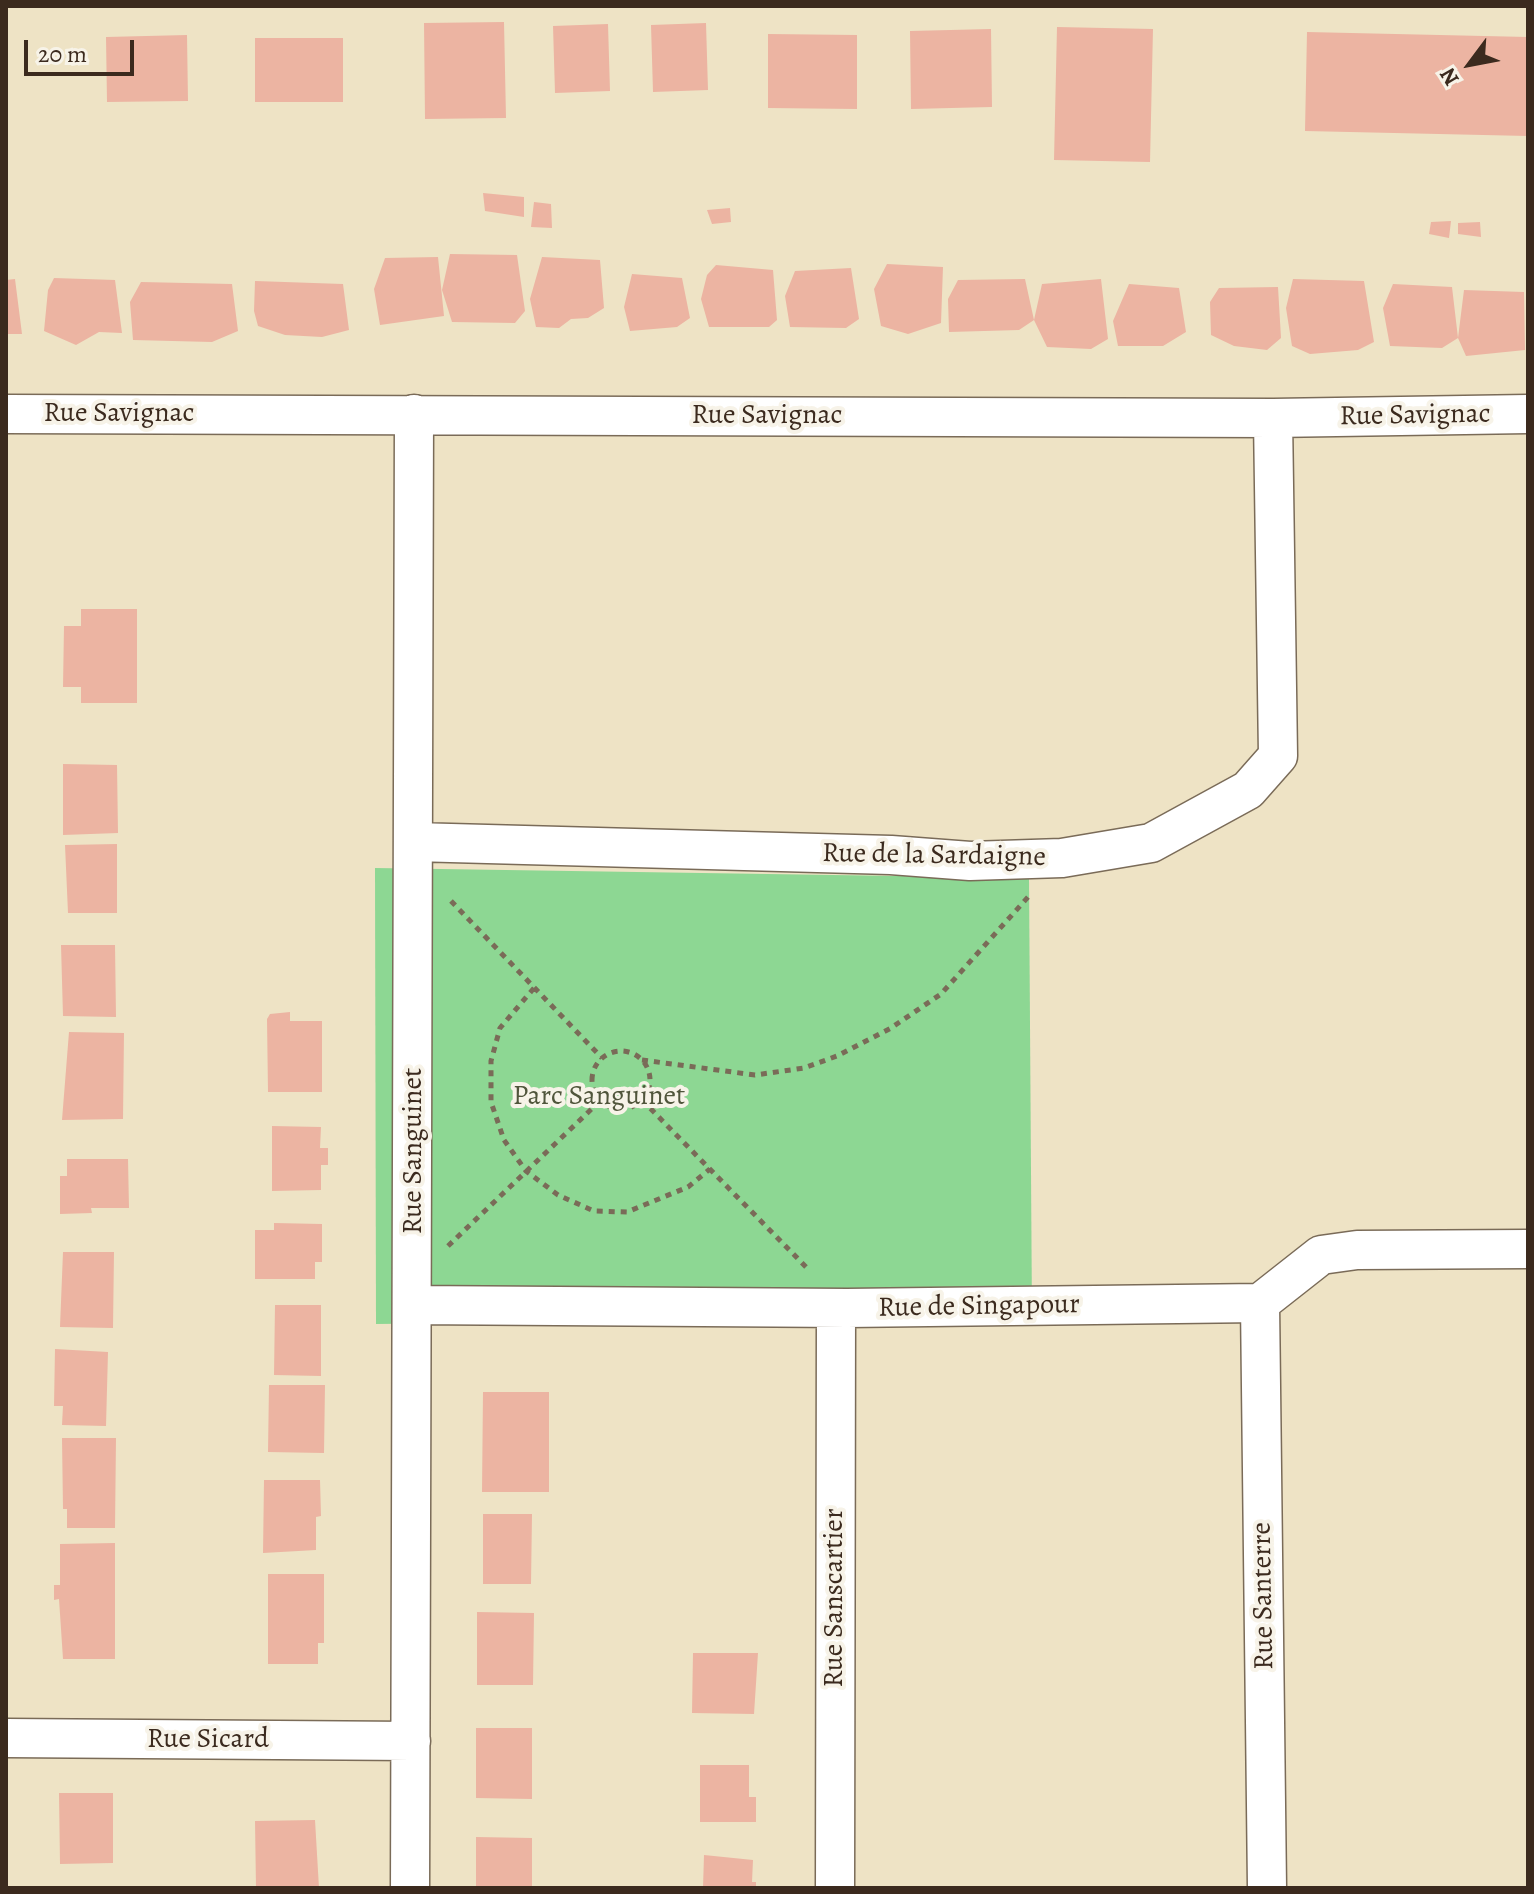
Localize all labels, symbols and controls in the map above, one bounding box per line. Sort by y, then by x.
scale bar [28,24,138,74]
north arrow [1430,24,1510,104]
text: 20 m [38,38,87,70]
text: N [1433,62,1467,91]
street label: Rue Savignac [44,397,194,431]
street label: Rue Savignac [1339,398,1491,434]
street label: Rue Savignac [692,399,842,433]
street label: Rue de la Sardaigne [822,837,1046,875]
street label: Rue Sanguinet [397,1068,431,1234]
park label: Parc Sanguinet [513,1080,685,1114]
street label: Rue de Singapour [878,1288,1080,1326]
street label: Rue Sanscartier [818,1508,852,1688]
street label: Rue Santerre [1246,1522,1282,1670]
street label: Rue Sicard [147,1723,269,1757]

